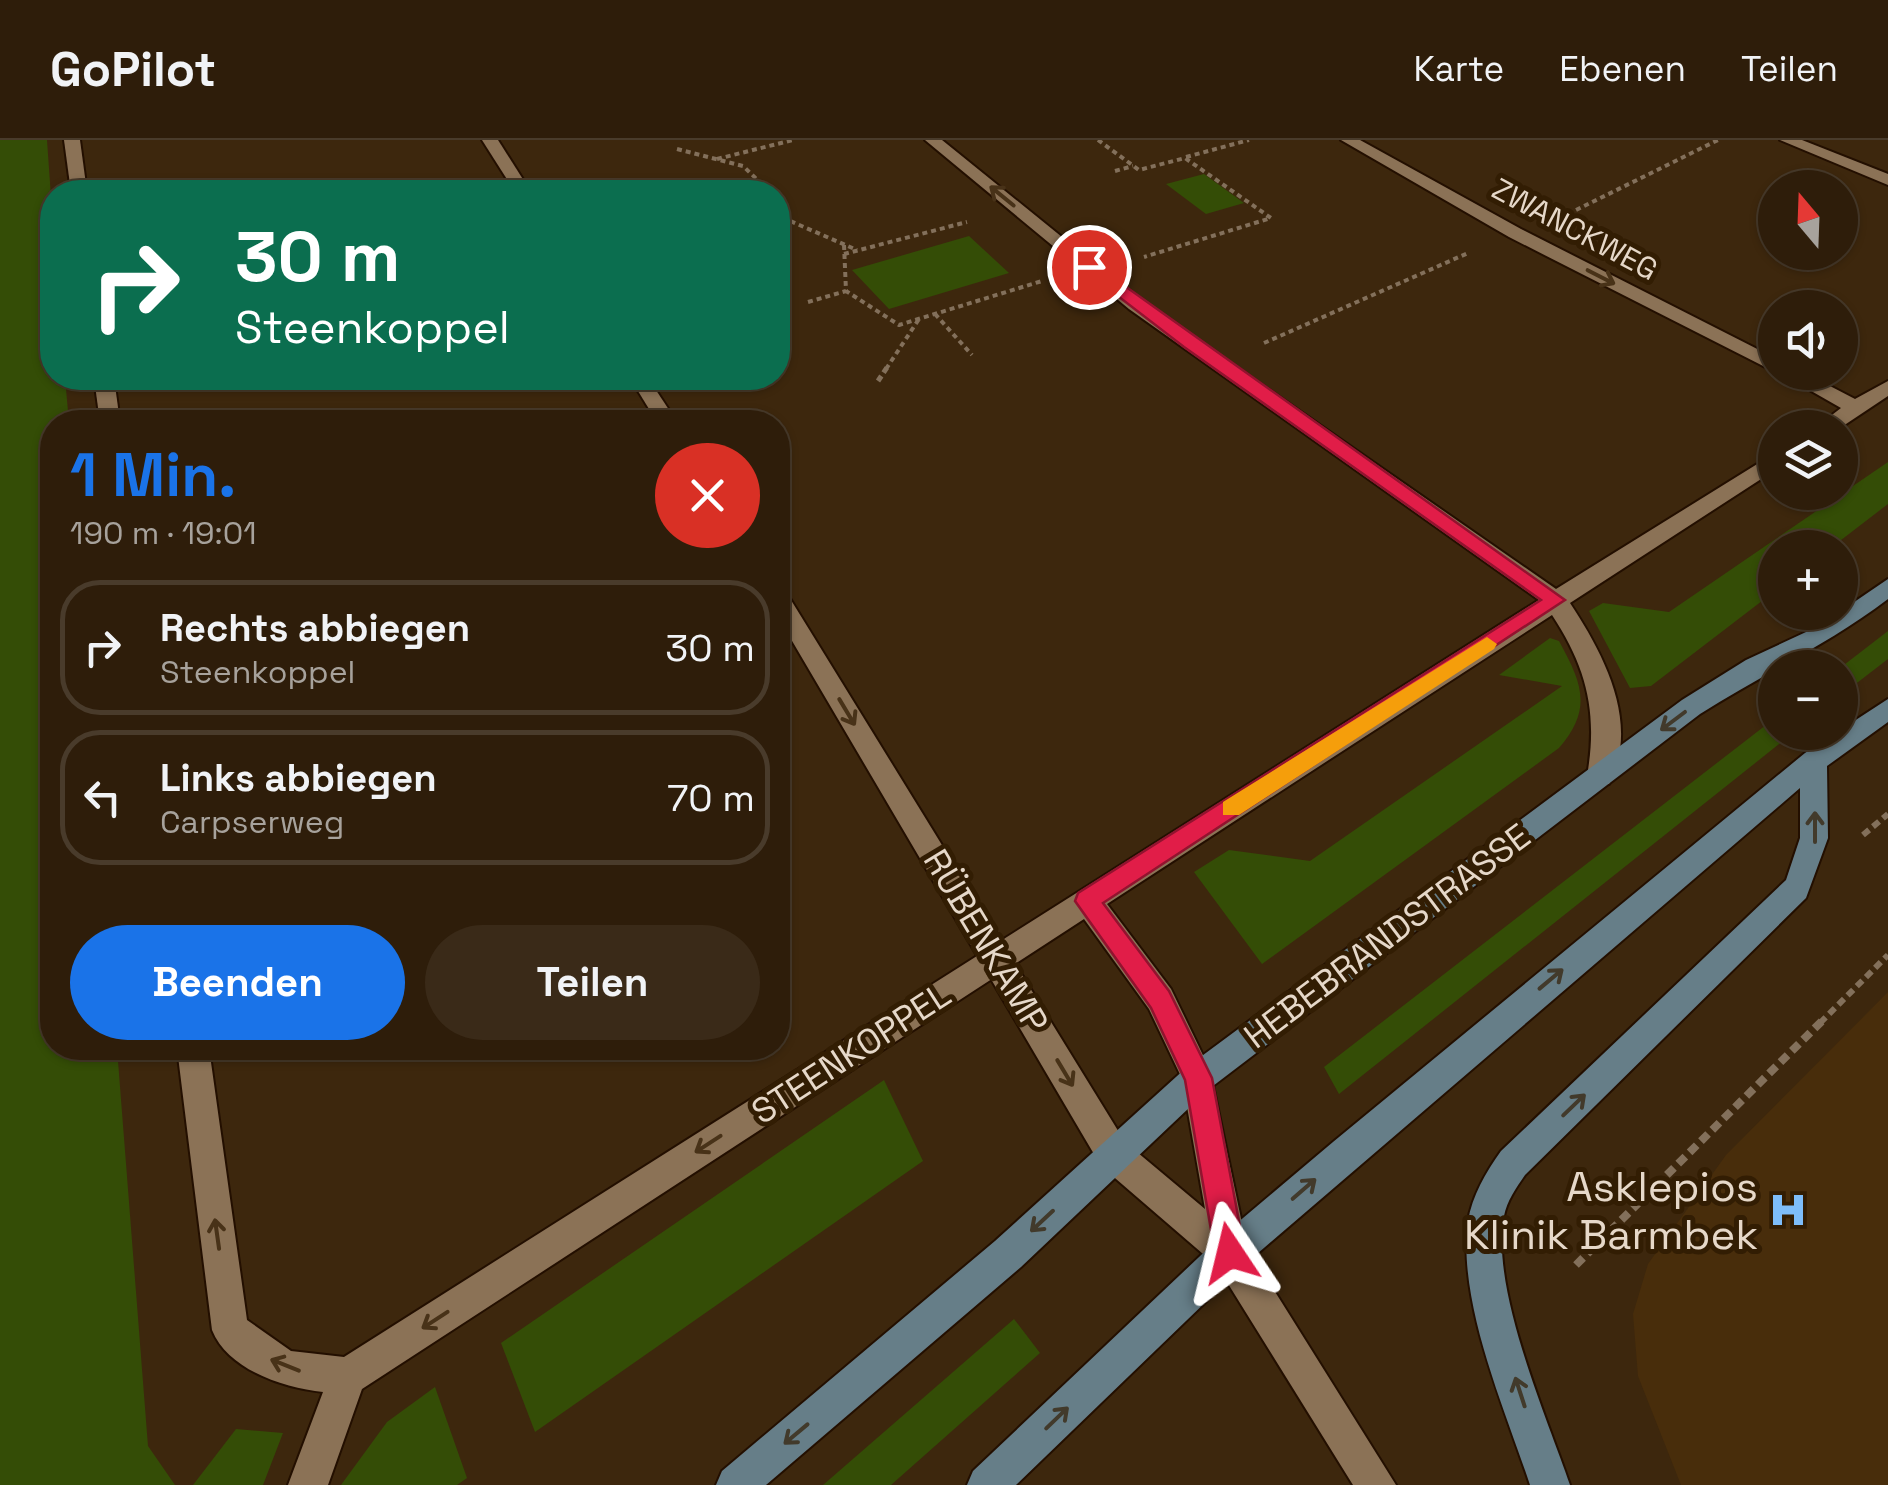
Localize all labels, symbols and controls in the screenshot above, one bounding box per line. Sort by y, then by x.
text: GoPilot [50,39,216,100]
text: Karte [1413,47,1504,91]
text: Ebenen [1559,47,1686,91]
text: Teilen [1741,47,1838,91]
street label: ZWANCKWEG [1485,169,1665,289]
north arrow [1758,170,1858,270]
map controls [1758,170,1858,750]
one-way arrow [989,185,1015,207]
text: 30 m [235,212,400,301]
icon: right [70,220,200,350]
pin [1047,225,1132,310]
icon: arrive [1062,240,1117,295]
one-way arrow [1586,268,1616,287]
button: sound [1758,290,1858,390]
text: Steenkoppel [235,299,510,356]
button: layers [1758,410,1858,510]
text: 1 Min. [70,437,236,514]
button: close [655,443,760,548]
text: 190 m · 19:01 [70,513,257,553]
button: + [1758,530,1858,630]
text: Rechts abbiegen [160,604,470,652]
icon: right [75,620,130,675]
text: 30 m [665,624,755,672]
button: − [1758,650,1858,750]
text: Steenkoppel [160,652,355,692]
one-way arrow [837,697,857,726]
one-way arrow [1660,710,1687,731]
text: Links abbiegen [160,754,437,802]
icon: left [75,770,130,825]
text: 70 m [667,774,755,822]
text: Carpserweg [160,802,344,842]
one-way arrow [1806,811,1824,844]
street label: HEBEBRANDSTRASSE [1235,814,1539,1058]
street label: RÜBENKAMP [914,841,1058,1041]
button: Beenden [70,925,405,1040]
button: Teilen [425,925,760,1040]
one-way arrow [1538,968,1564,990]
street label: STEENKOPPEL [743,972,959,1134]
one-way arrow [1055,1058,1075,1087]
one-way arrow [1561,1093,1585,1117]
one-way arrow [694,1134,723,1155]
place label: Asklepios Klinik Barmbek [1464,1160,1758,1261]
one-way arrow [1291,1178,1316,1201]
hospital icon: Asklepios Klinik Barmbek [1767,1189,1809,1231]
position arrow [1178,1201,1282,1305]
one-way arrow [1031,1209,1055,1233]
one-way arrow [208,1218,226,1250]
one-way arrow [421,1309,449,1330]
one-way arrow [270,1354,300,1372]
one-way arrow [1510,1377,1528,1409]
one-way arrow [1045,1406,1069,1430]
one-way arrow [784,1422,810,1444]

